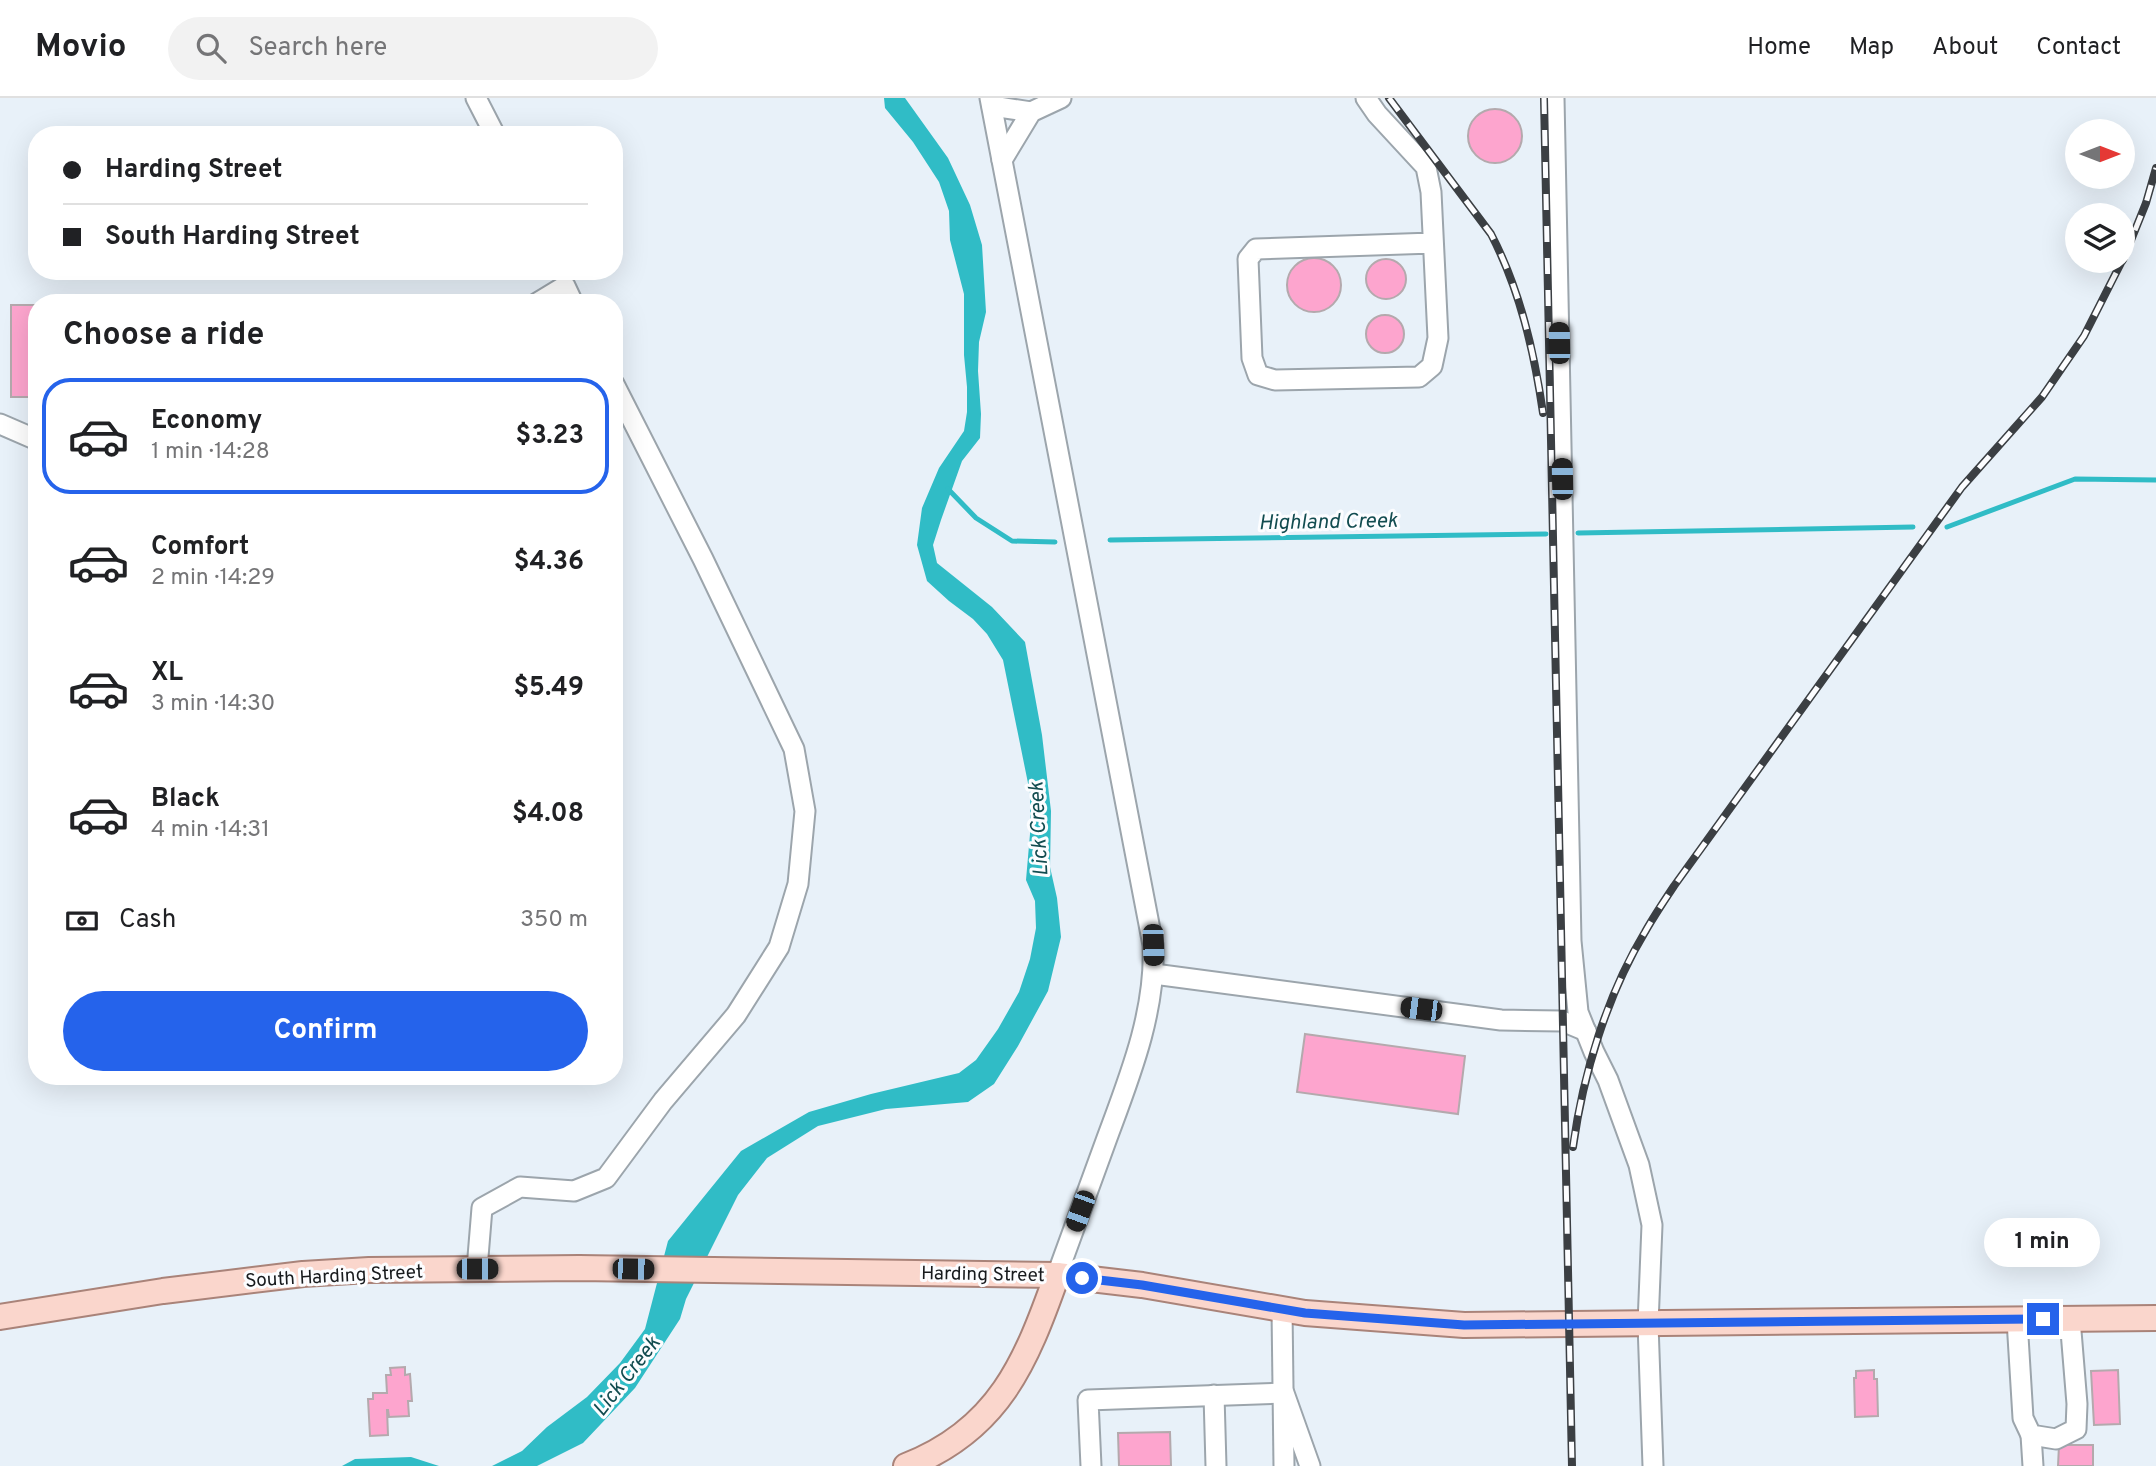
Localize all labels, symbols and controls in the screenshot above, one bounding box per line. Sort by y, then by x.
search box [168,17,658,80]
text: Movio [35,27,126,69]
icon: search [192,29,230,67]
text: Search here [248,32,387,65]
text: Home [1747,33,1811,63]
text: Map [1849,33,1894,63]
text: About [1932,33,1998,63]
text: Contact [2036,33,2121,63]
north arrow [2065,119,2135,189]
map controls [2065,119,2135,273]
text: Harding Street [105,154,283,187]
button: layers [2065,203,2135,273]
text: South Harding Street [105,221,360,254]
text: Choose a ride [63,316,264,356]
car [1549,322,1570,364]
icon: car [67,405,130,468]
text: Economy [151,405,262,438]
text: $3.23 [516,420,584,453]
text: 1 min · 14:28 [151,438,270,467]
car [1552,458,1573,500]
water label: Highland Creek [1258,508,1398,537]
icon: car [67,531,130,594]
text: Comfort [151,531,249,564]
text: $4.36 [514,546,584,579]
text: 2 min · 14:29 [151,564,275,593]
icon: car [67,657,130,720]
text: XL [151,657,183,690]
text: $5.49 [513,672,584,705]
text: 3 min · 14:30 [151,690,275,719]
water label: Lick Creek [1024,781,1055,877]
icon: car [67,783,130,846]
text: Black [151,783,220,816]
text: $4.08 [512,798,584,831]
text: 4 min · 14:31 [151,816,270,845]
icon: cash [63,902,101,940]
text: Cash [119,904,176,937]
text: 350 m [520,906,588,935]
car [1142,924,1165,966]
button: Confirm [63,991,588,1071]
car [1399,996,1444,1022]
car [1063,1188,1098,1234]
callout: 1 min [1985,1218,2101,1266]
text: 1 min [2014,1228,2070,1257]
car [612,1258,655,1280]
car [457,1259,499,1280]
street label: South Harding Street [245,1260,424,1294]
street label: Harding Street [921,1262,1045,1288]
route start [1066,1262,1098,1294]
route end [2027,1303,2059,1335]
water label: Lick Creek [587,1331,667,1423]

